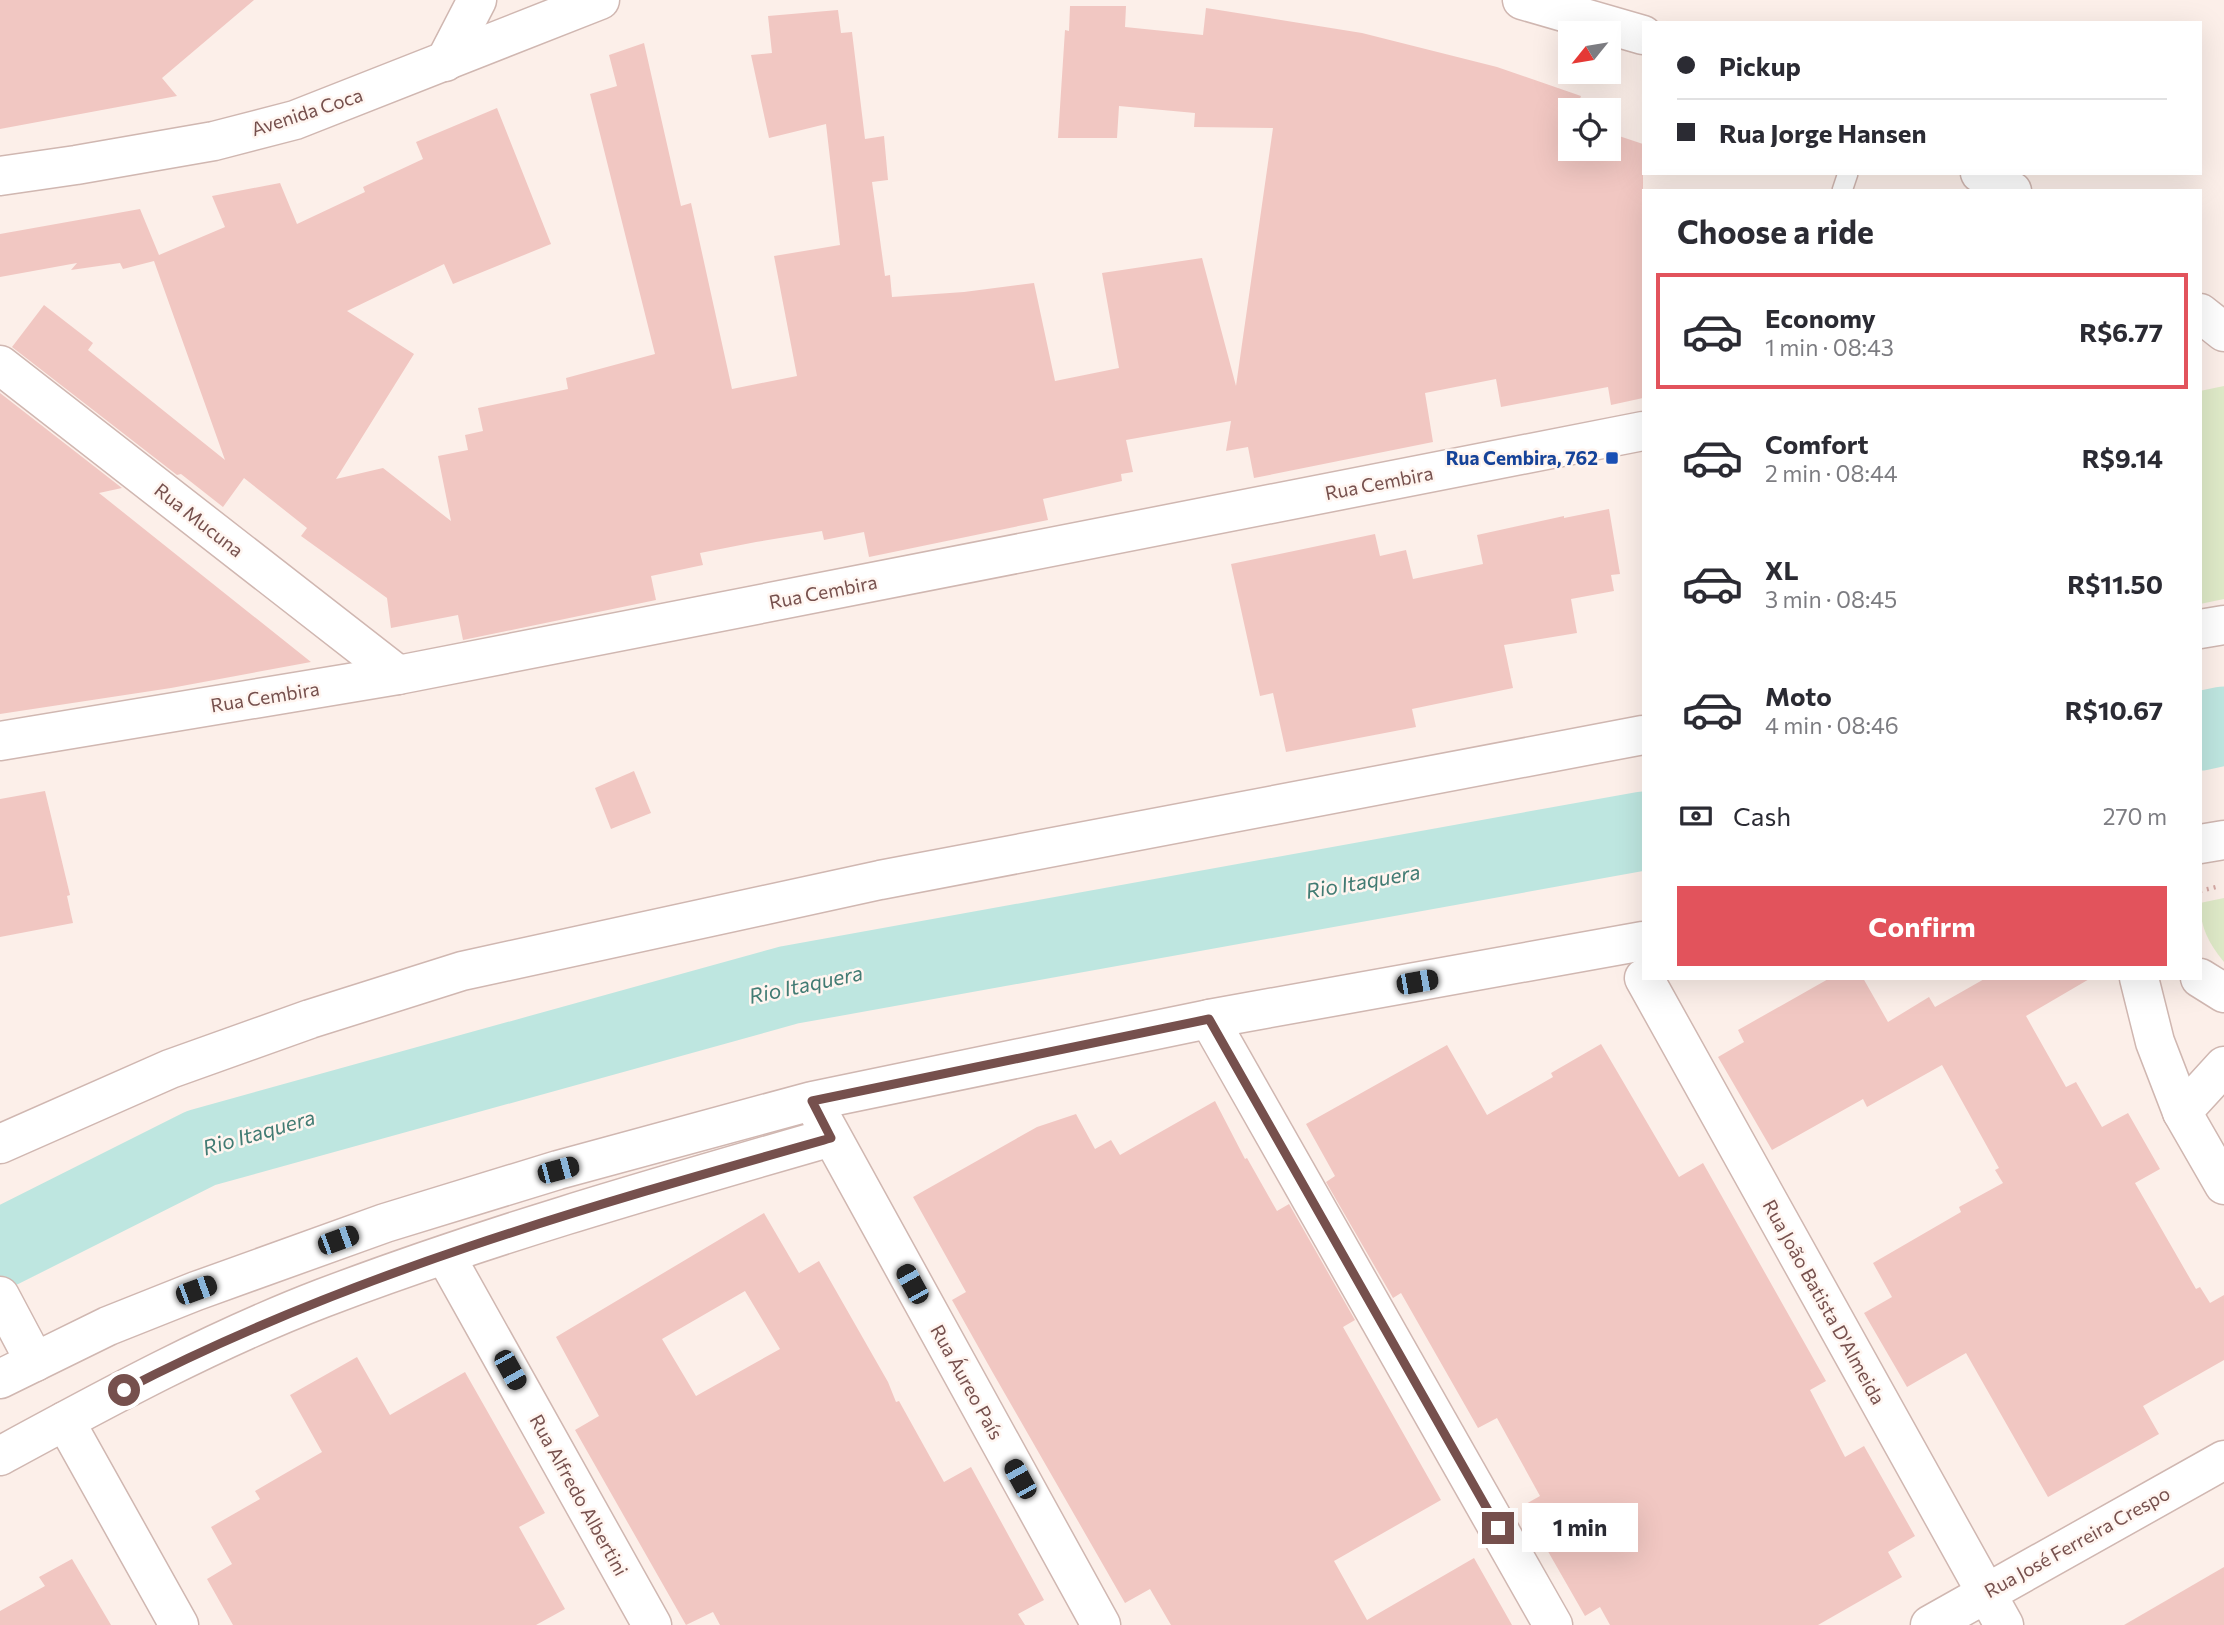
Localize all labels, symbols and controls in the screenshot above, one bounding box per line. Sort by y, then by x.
north arrow [1558,21,1620,84]
map controls [1558,21,1621,161]
text: Pickup [1719,50,1801,81]
street label: Avenida Coca [248,83,365,140]
button: locate [1558,98,1621,161]
text: Rua Jorge Hansen [1719,117,1927,148]
text: Choose a ride [1677,211,1874,251]
icon: car [1681,300,1744,363]
text: Economy [1765,302,1876,333]
text: R$6.77 [2079,316,2163,347]
text: 1 min · 08:43 [1765,333,1894,361]
icon: car [1681,426,1744,489]
text: Comfort [1765,428,1868,459]
text: R$9.14 [2082,442,2163,473]
place label: Rua Cembira, 762 [1446,446,1598,469]
marker: Rua Cembira, 762 [1604,450,1620,466]
text: 2 min · 08:44 [1765,459,1898,487]
street label: Rua Cembira [1323,461,1435,504]
street label: Rua Mucuna [150,478,248,561]
icon: car [1681,552,1744,615]
text: XL [1765,554,1799,585]
text: R$11.50 [2067,568,2163,599]
street label: Rua Cembira [767,570,879,613]
text: 3 min · 08:45 [1765,585,1897,613]
street label: Rua Cembira [209,677,321,716]
icon: car [1681,678,1744,741]
text: Moto [1765,680,1832,711]
text: R$10.67 [2065,694,2163,725]
text: 4 min · 08:46 [1765,711,1899,739]
icon: cash [1677,797,1715,835]
text: Cash [1733,800,1791,831]
text: 270 m [2103,802,2167,830]
water label: Rio Itaquera [1304,858,1422,903]
button: Confirm [1677,886,2167,966]
water label: Rio Itaquera [746,959,865,1008]
car [1395,968,1440,996]
water label: Rio Itaquera [200,1104,318,1160]
car [535,1154,582,1186]
street label: Rua João Batista D'Almeida [1759,1195,1890,1408]
car [315,1223,362,1257]
car [893,1261,932,1307]
car [173,1273,220,1307]
street label: Rua Áureo País [926,1320,1009,1443]
car [491,1347,530,1393]
route start [108,1374,140,1406]
street label: Rua Alfredo Albertini [526,1410,633,1579]
car [1001,1456,1040,1502]
street label: Rua José Ferreira Crespo [1980,1481,2174,1602]
callout: 1 min [1522,1504,1638,1552]
route end [1482,1512,1514,1544]
text: 1 min [1553,1513,1607,1541]

